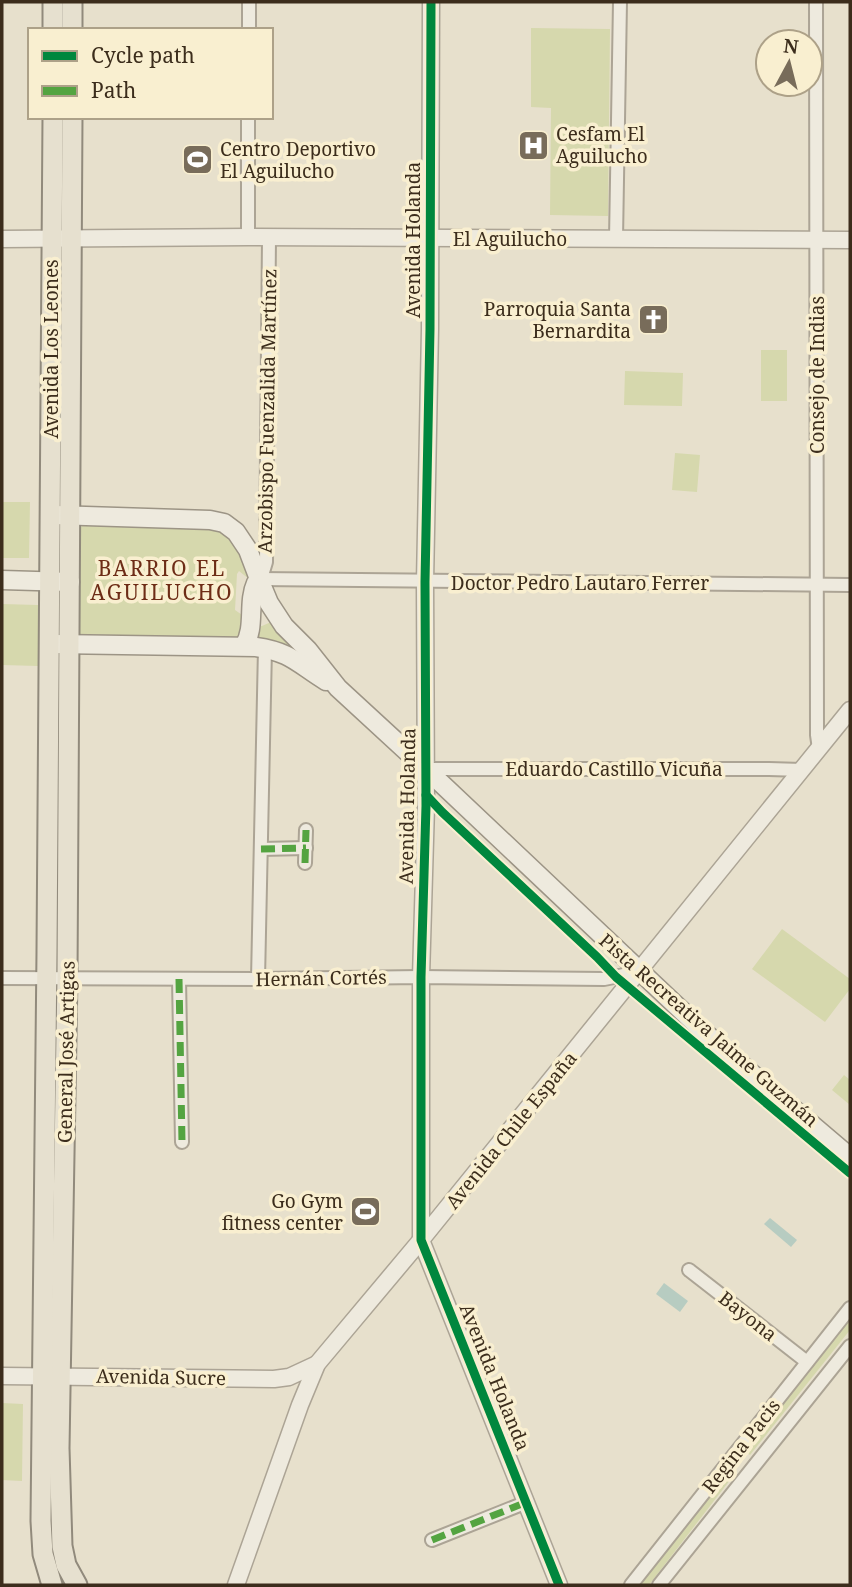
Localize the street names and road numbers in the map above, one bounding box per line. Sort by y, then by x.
street label: Avenida Holanda [400,162,426,318]
street label: El Aguilucho [453,226,567,252]
street label: Avenida Los Leones [38,259,64,439]
street label: Arzobispo Fuenzalida Martínez [252,268,282,554]
street label: Consejo de Indias [804,296,830,454]
street label: Doctor Pedro Lautaro Ferrer [451,570,709,596]
street label: Avenida Holanda [393,728,421,884]
street label: Eduardo Castillo Vicuña [505,756,723,782]
street label: Pista Recreativa Jaime Guzmán [594,928,824,1132]
street label: General José Artigas [51,961,81,1143]
street label: Hernán Cortés [255,964,387,992]
street label: Avenida Chile España [439,1046,583,1214]
street label: Bayona [713,1285,783,1347]
street label: Avenida Holanda [454,1300,536,1454]
street label: Avenida Sucre [96,1363,226,1391]
street label: Regina Pacis [696,1393,786,1499]

